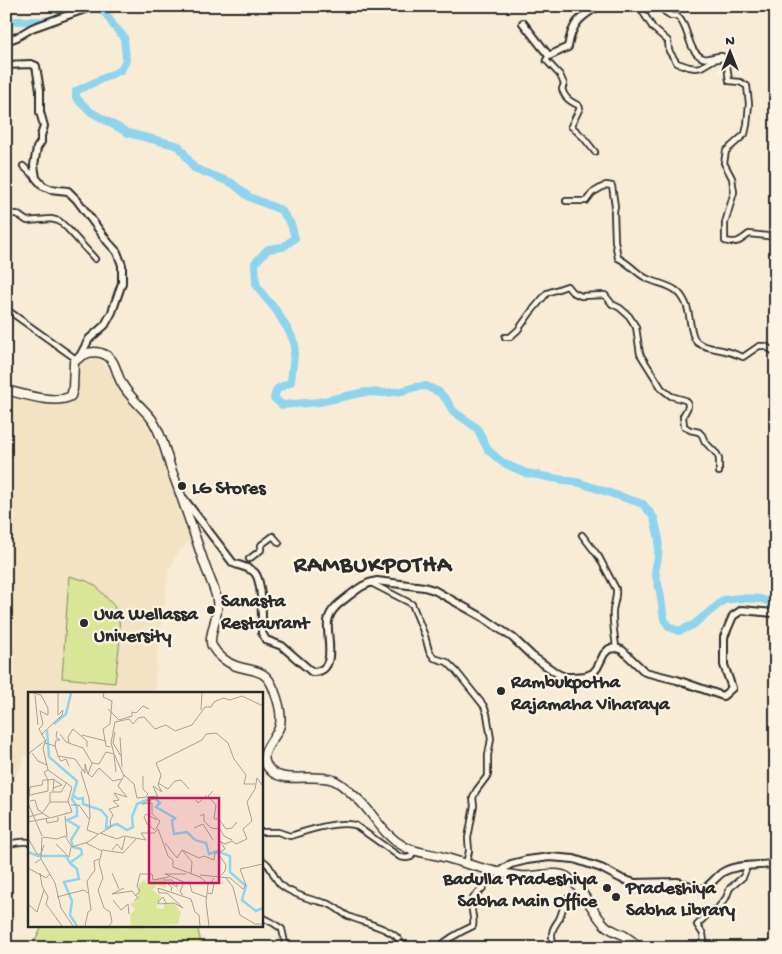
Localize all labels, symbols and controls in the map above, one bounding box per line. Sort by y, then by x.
north arrow [704,28,754,78]
text: N [725,33,735,50]
place label: LG Stores [192,478,266,501]
marker: LG Stores [176,480,188,492]
district label: RAMBUKPOTHA [293,552,453,581]
place label: Sanasta Restaurant [220,591,311,636]
place label: Uva Wellassa University [94,604,199,649]
marker: Sanasta Restaurant [205,604,217,616]
marker: Uva Wellassa University [78,617,90,629]
place label: Rambukpotha Rajamaha Viharaya [510,672,671,717]
marker: Rambukpotha Rajamaha Viharaya [495,685,507,697]
inset map [28,692,262,926]
place label: Badulla Pradeshiya Sabha Main Office [442,869,598,914]
place label: Pradeshiya Sabha Library [625,878,736,923]
marker: Badulla Pradeshiya Sabha Main Office [601,882,613,894]
marker: Pradeshiya Sabha Library [610,891,622,903]

